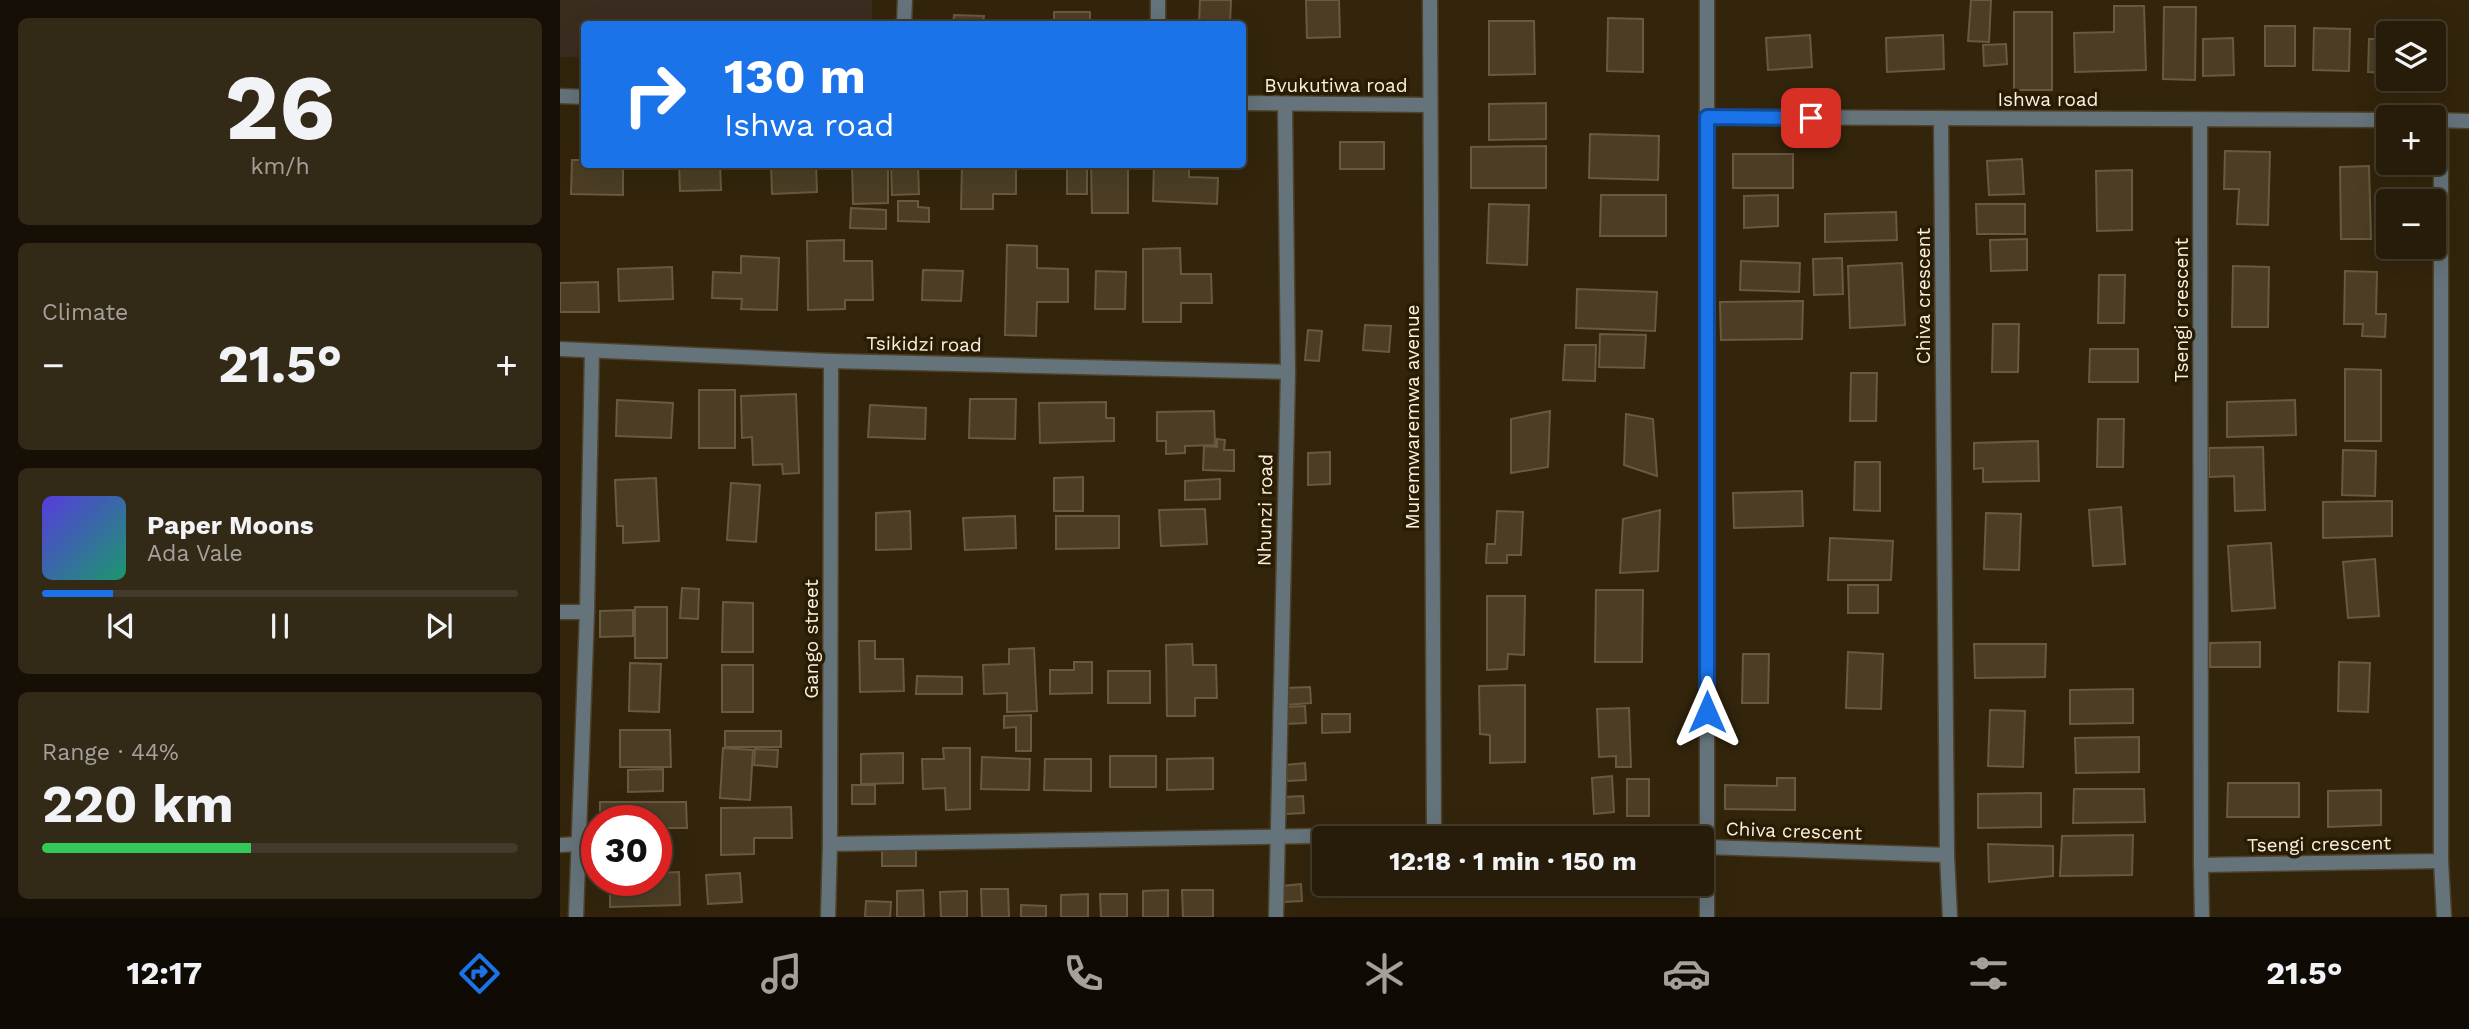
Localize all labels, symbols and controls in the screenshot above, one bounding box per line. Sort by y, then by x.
map controls [2376,21,2446,259]
button: layers [2376,21,2446,91]
text: 130 m [724,47,866,105]
icon: right [609,49,700,140]
text: 26 [225,54,335,161]
street label: Bvukutiwa road [1264,74,1408,97]
pin [1781,88,1841,148]
street label: Ishwa road [1997,88,2099,111]
icon: arrive [1792,99,1830,137]
button: + [2376,105,2446,175]
text: Ishwa road [724,106,894,144]
text: km/h [250,153,310,180]
button: − [2376,189,2446,259]
street label: Chiva crescent [1912,228,1935,364]
street label: Tsengi crescent [2170,238,2193,382]
text: Climate [42,299,128,326]
street label: Muremwaremwa avenue [1401,304,1424,530]
street label: Tsikidzi road [866,331,982,357]
text: 21.5° [218,334,342,395]
text: − [42,343,65,387]
text: + [495,343,518,387]
street label: Nhunzi road [1253,454,1277,566]
text: Paper Moons [147,510,314,540]
text: Ada Vale [147,540,243,567]
street label: Gango street [800,579,823,699]
icon: previous [102,607,140,645]
icon: pause [261,607,299,645]
icon: next [420,607,458,645]
position arrow [1670,675,1744,749]
text: Range · 44% [42,739,179,766]
text: 220 km [42,774,234,835]
speed limit sign: 30 [581,805,672,896]
street label: Chiva crescent [1725,817,1863,845]
street label: Tsengi crescent [2247,831,2391,857]
text: 12:18 · 1 min · 150 m [1389,846,1637,876]
icon: directions [455,949,504,998]
icon: music [757,949,806,998]
icon: phone [1059,949,1108,998]
icon: climate [1360,949,1409,998]
icon: car [1662,949,1711,998]
icon: filters [1964,949,2013,998]
text: 12:17 [126,954,202,992]
text: 21.5° [2266,954,2343,992]

